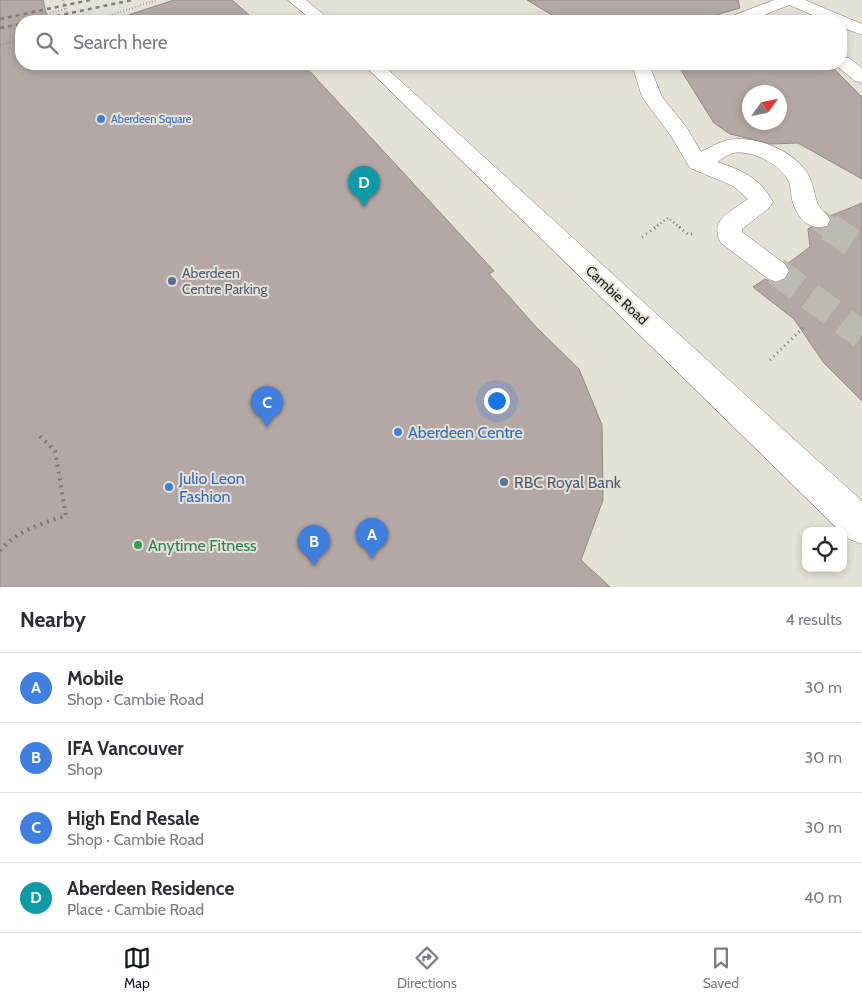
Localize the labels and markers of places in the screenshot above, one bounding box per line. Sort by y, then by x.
place label: Aberdeen Square [111,112,192,126]
marker: Aberdeen Square [95,113,107,125]
pin: D [348,166,380,207]
place label: Aberdeen Centre Parking [182,264,269,298]
marker: Aberdeen Centre Parking [166,275,178,287]
pin: C [251,386,283,427]
place label: Aberdeen Centre [408,423,523,442]
marker: Aberdeen Centre [392,426,404,438]
place label: Julio Leon Fashion [178,469,245,506]
place label: RBC Royal Bank [514,473,622,492]
marker: RBC Royal Bank [498,476,510,488]
marker: Julio Leon Fashion [163,481,175,493]
pin: A [356,518,388,559]
pin: B [298,525,330,566]
place label: Anytime Fitness [148,536,257,555]
marker: Anytime Fitness [132,539,144,551]

